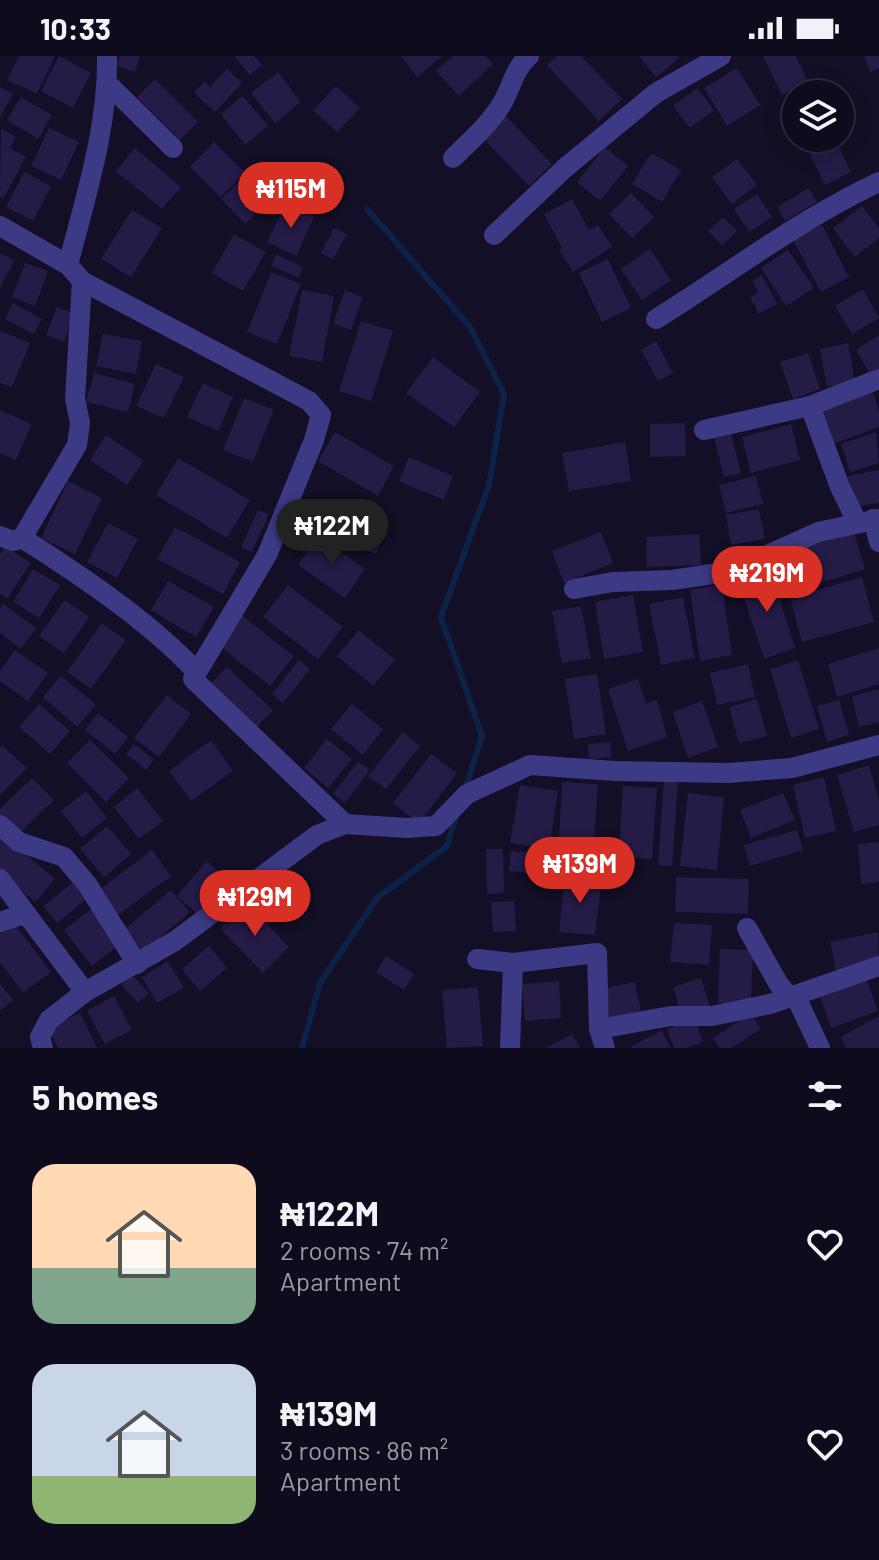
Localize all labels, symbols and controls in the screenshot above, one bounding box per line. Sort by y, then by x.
text: 10:33 [40,10,111,46]
map controls [782,80,854,152]
button: layers [782,80,854,152]
pin: ₦115M [235,162,347,230]
text: ₦115M [256,172,326,203]
pin: ₦122M [276,499,388,567]
text: ₦122M [294,509,370,540]
pin: ₦219M [711,546,823,614]
text: ₦219M [730,556,804,587]
pin: ₦139M [524,837,636,905]
text: ₦139M [543,847,617,878]
pin: ₦129M [199,870,311,938]
text: ₦129M [218,880,292,911]
icon: filters [803,1074,847,1118]
text: 5 homes [32,1076,158,1117]
text: ₦122M [280,1192,379,1233]
icon: home [96,1196,192,1292]
icon: heart [803,1222,847,1266]
text: 2 rooms · 74 m² [280,1234,448,1265]
text: Apartment [280,1265,401,1296]
text: ₦139M [280,1392,377,1433]
icon: home [96,1396,192,1492]
icon: heart [803,1422,847,1466]
text: 3 rooms · 86 m² [280,1434,448,1465]
text: Apartment [280,1465,401,1496]

